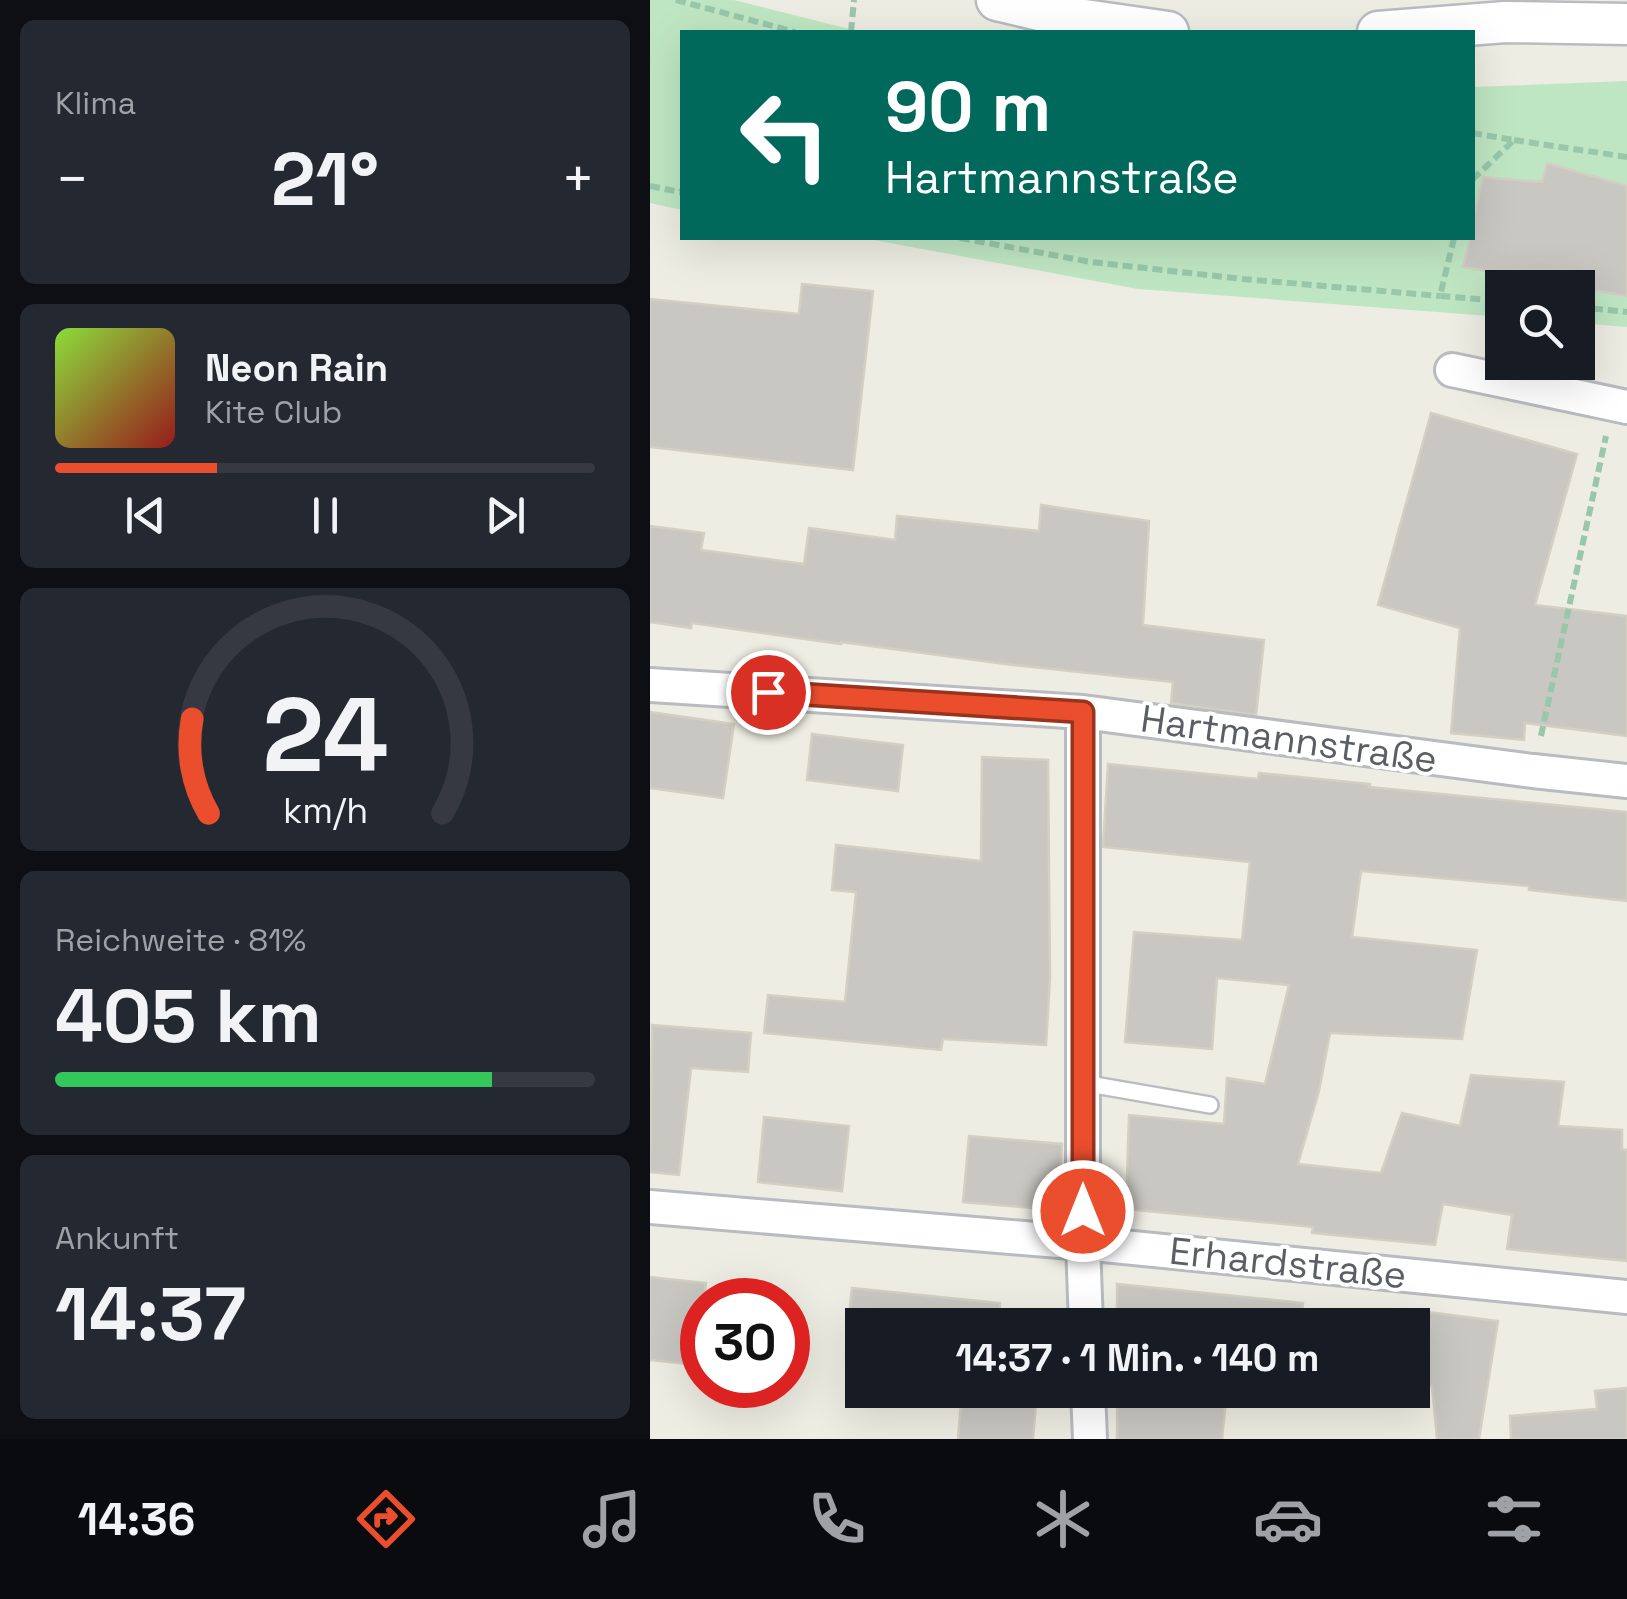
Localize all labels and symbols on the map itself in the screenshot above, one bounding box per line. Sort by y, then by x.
pin [726,650,811,735]
street label: Hartmannstraße [1138,694,1440,784]
position arrow [1031,1159,1135,1263]
street label: Erhardstraße [1167,1227,1409,1299]
speed limit sign: 30 [680,1278,810,1408]

